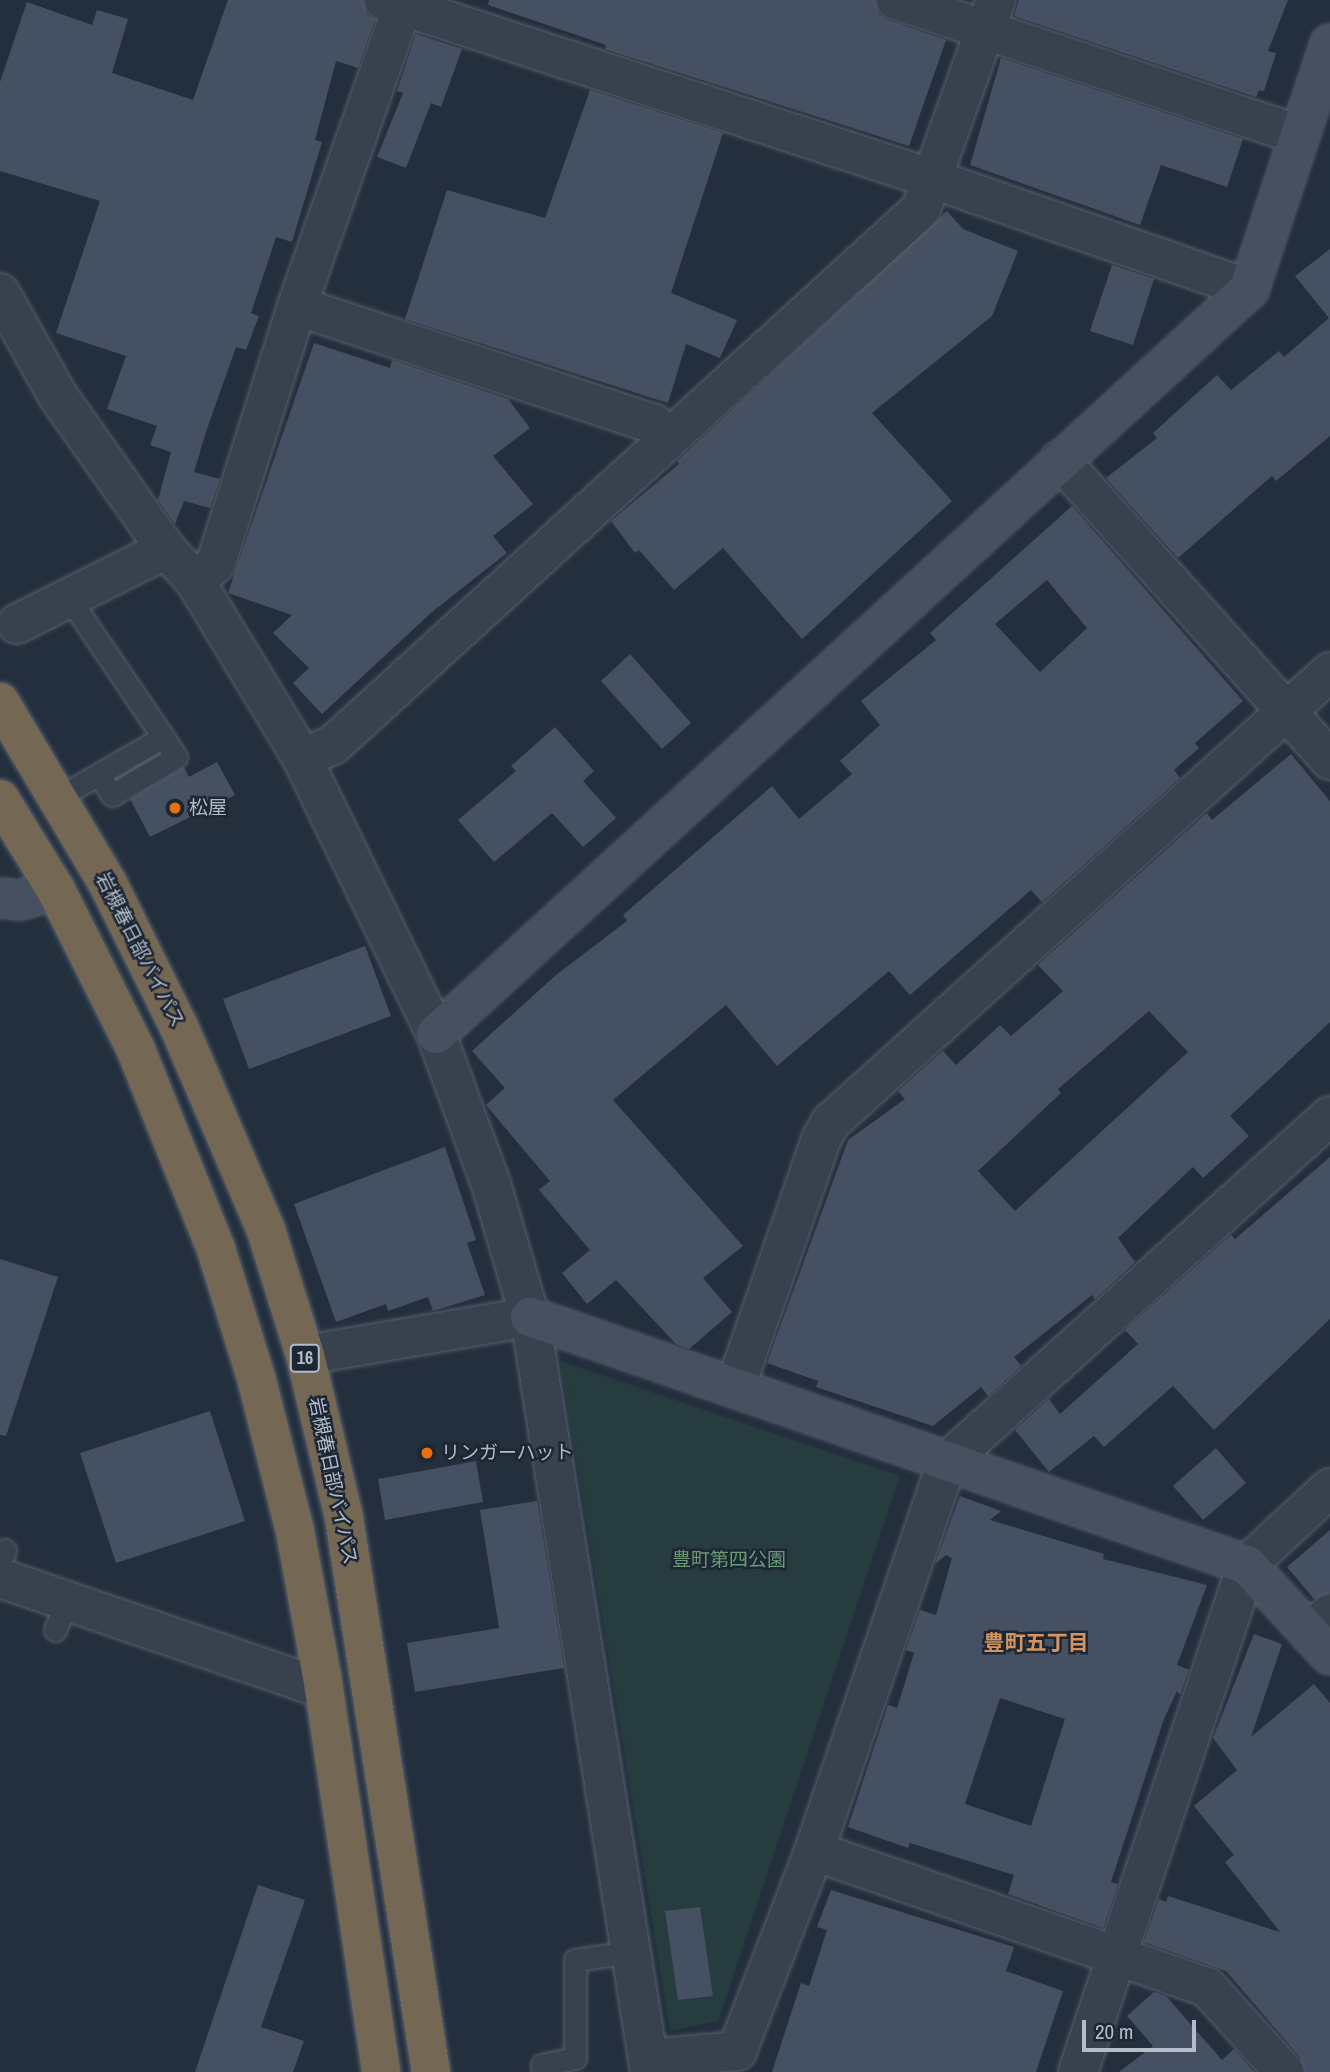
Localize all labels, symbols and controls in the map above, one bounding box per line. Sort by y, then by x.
place label: 松屋 [189,797,227,819]
marker: 松屋 [167,800,183,816]
street label: 岩槻春日部バイパス [91,869,189,1031]
road number: 16 [289,1344,321,1372]
street label: 岩槻春日部バイパス [304,1395,362,1567]
place label: リンガーハット [441,1442,574,1464]
marker: リンガーハット [419,1445,435,1461]
park label: 豊町第四公園 [672,1549,786,1571]
district label: 豊町五丁目 [984,1630,1088,1656]
scale bar [1085,2006,1199,2050]
text: 20 m [1095,2017,1133,2046]

